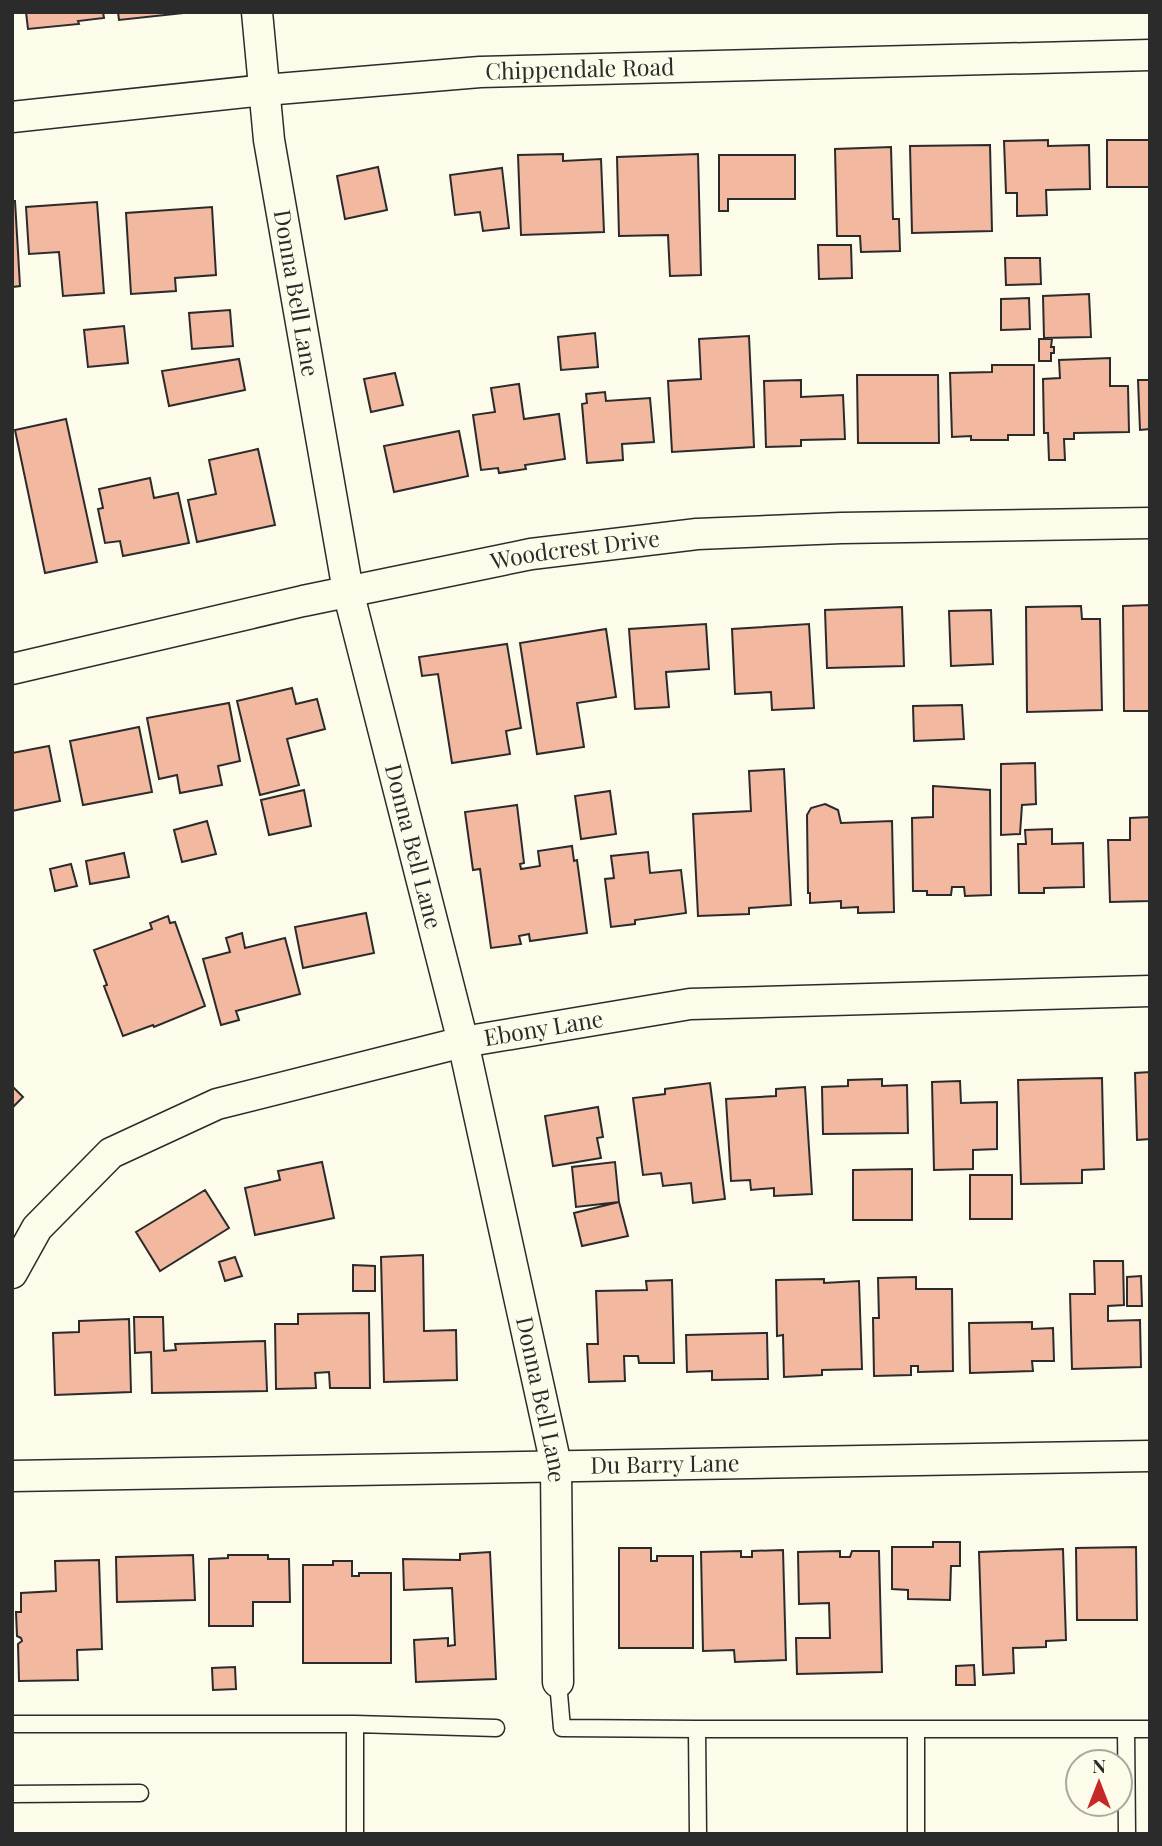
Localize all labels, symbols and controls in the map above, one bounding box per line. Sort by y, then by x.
street label: Chippendale Road [485,50,675,86]
street label: Donna Bell Lane [267,207,327,379]
street label: Woodcrest Drive [487,522,661,576]
street label: Donna Bell Lane [379,760,450,932]
street label: Ebony Lane [481,1002,605,1052]
street label: Donna Bell Lane [510,1313,574,1483]
street label: Du Barry Lane [590,1446,740,1480]
north arrow [1064,1748,1134,1818]
text: N [1092,1752,1106,1778]

